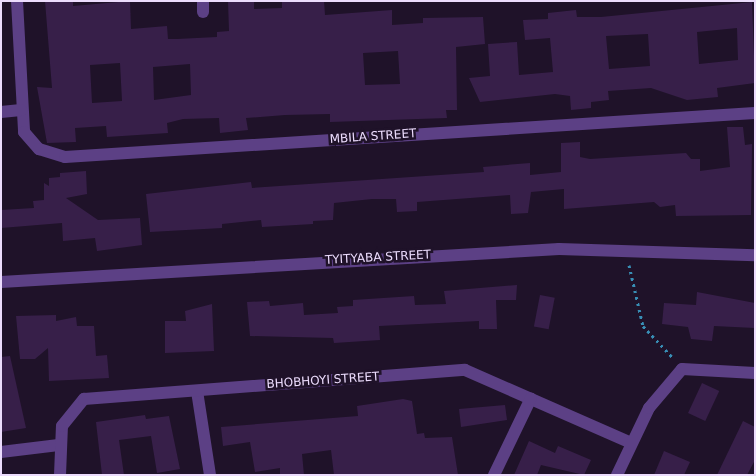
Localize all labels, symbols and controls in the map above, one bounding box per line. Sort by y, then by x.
street label: MBILA STREET [329,127,417,147]
street label: TYITYABA STREET [325,248,431,268]
street label: BHOBHOYI STREET [266,370,380,392]

